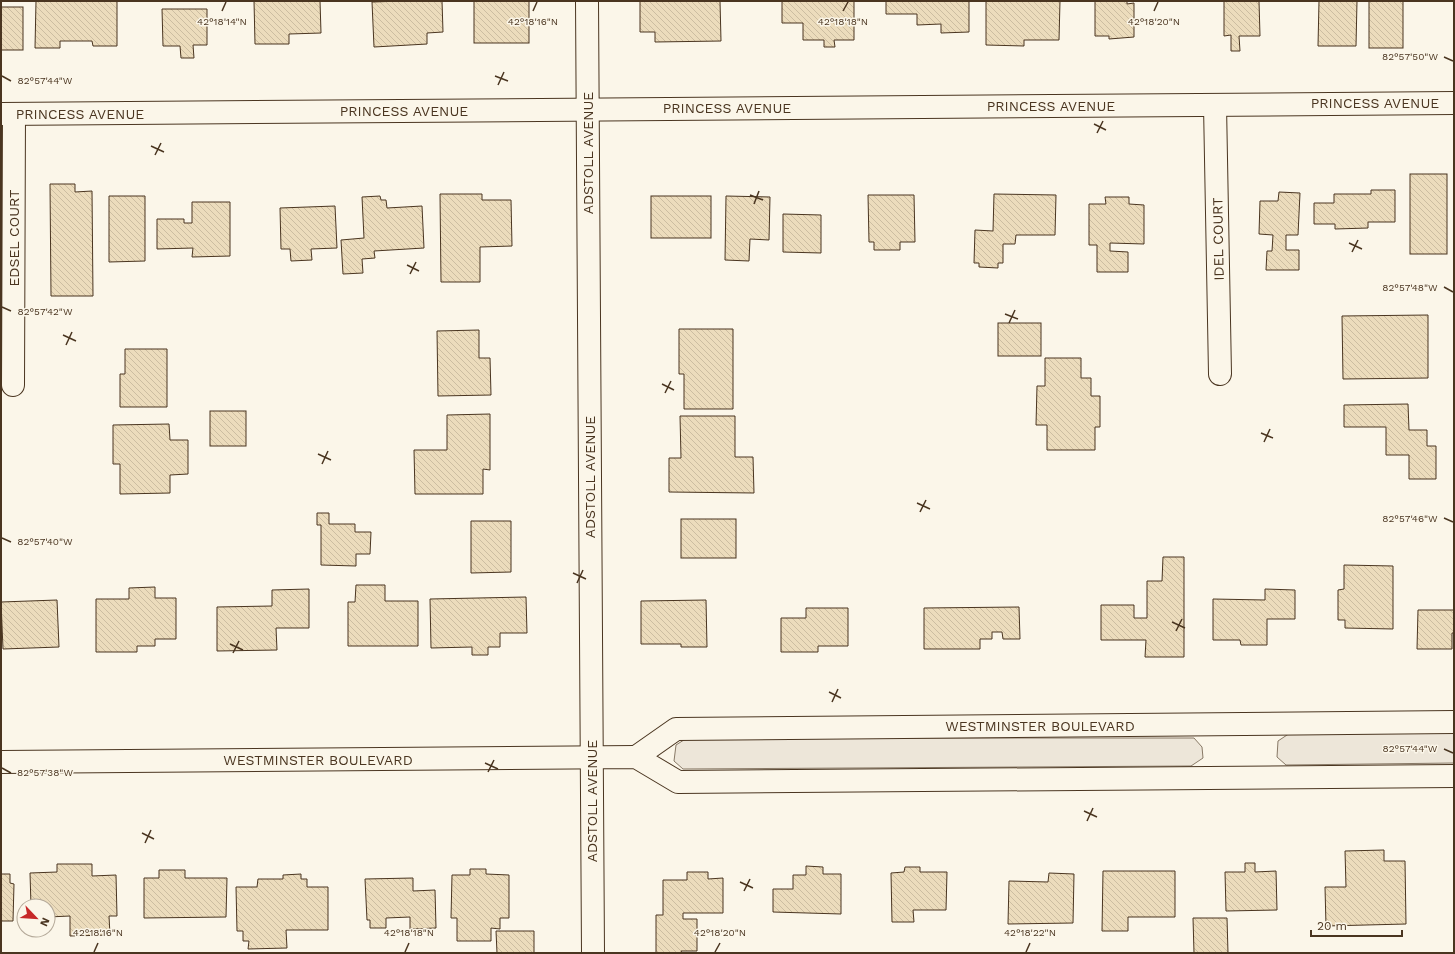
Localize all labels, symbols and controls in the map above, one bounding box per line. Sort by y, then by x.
text: 42°18'14"N [197,16,247,27]
text: 42°18'16"N [508,16,558,27]
text: 42°18'18"N [818,16,868,27]
text: 42°18'20"N [1128,16,1180,27]
text: 82°57'50"W [1382,51,1438,62]
text: 82°57'44"W [18,75,73,86]
street label: ADSTOLL AVENUE [580,92,596,214]
street label: PRINCESS AVENUE [1311,95,1439,111]
street label: PRINCESS AVENUE [987,98,1115,114]
street label: PRINCESS AVENUE [663,100,791,116]
street label: PRINCESS AVENUE [340,103,468,119]
street label: PRINCESS AVENUE [16,106,144,122]
street label: EDSEL COURT [6,189,22,287]
street label: IDEL COURT [1209,197,1227,281]
text: 82°57'48"W [1382,282,1438,293]
text: 82°57'42"W [17,306,73,317]
street label: ADSTOLL AVENUE [582,416,598,538]
text: 82°57'46"W [1382,513,1438,524]
text: 82°57'40"W [17,536,73,547]
street label: WESTMINSTER BOULEVARD [945,718,1135,734]
street label: ADSTOLL AVENUE [584,740,600,862]
text: 82°57'44"W [1383,743,1438,754]
street label: WESTMINSTER BOULEVARD [223,752,413,768]
text: 82°57'38"W [17,767,73,778]
north arrow [16,898,56,938]
scale bar [1311,912,1402,938]
text: N [37,916,52,928]
text: 20 m [1317,919,1347,933]
text: 42°18'16"N [73,927,123,938]
text: 42°18'18"N [384,927,434,938]
text: 42°18'20"N [694,927,746,938]
text: 42°18'22"N [1004,927,1056,938]

